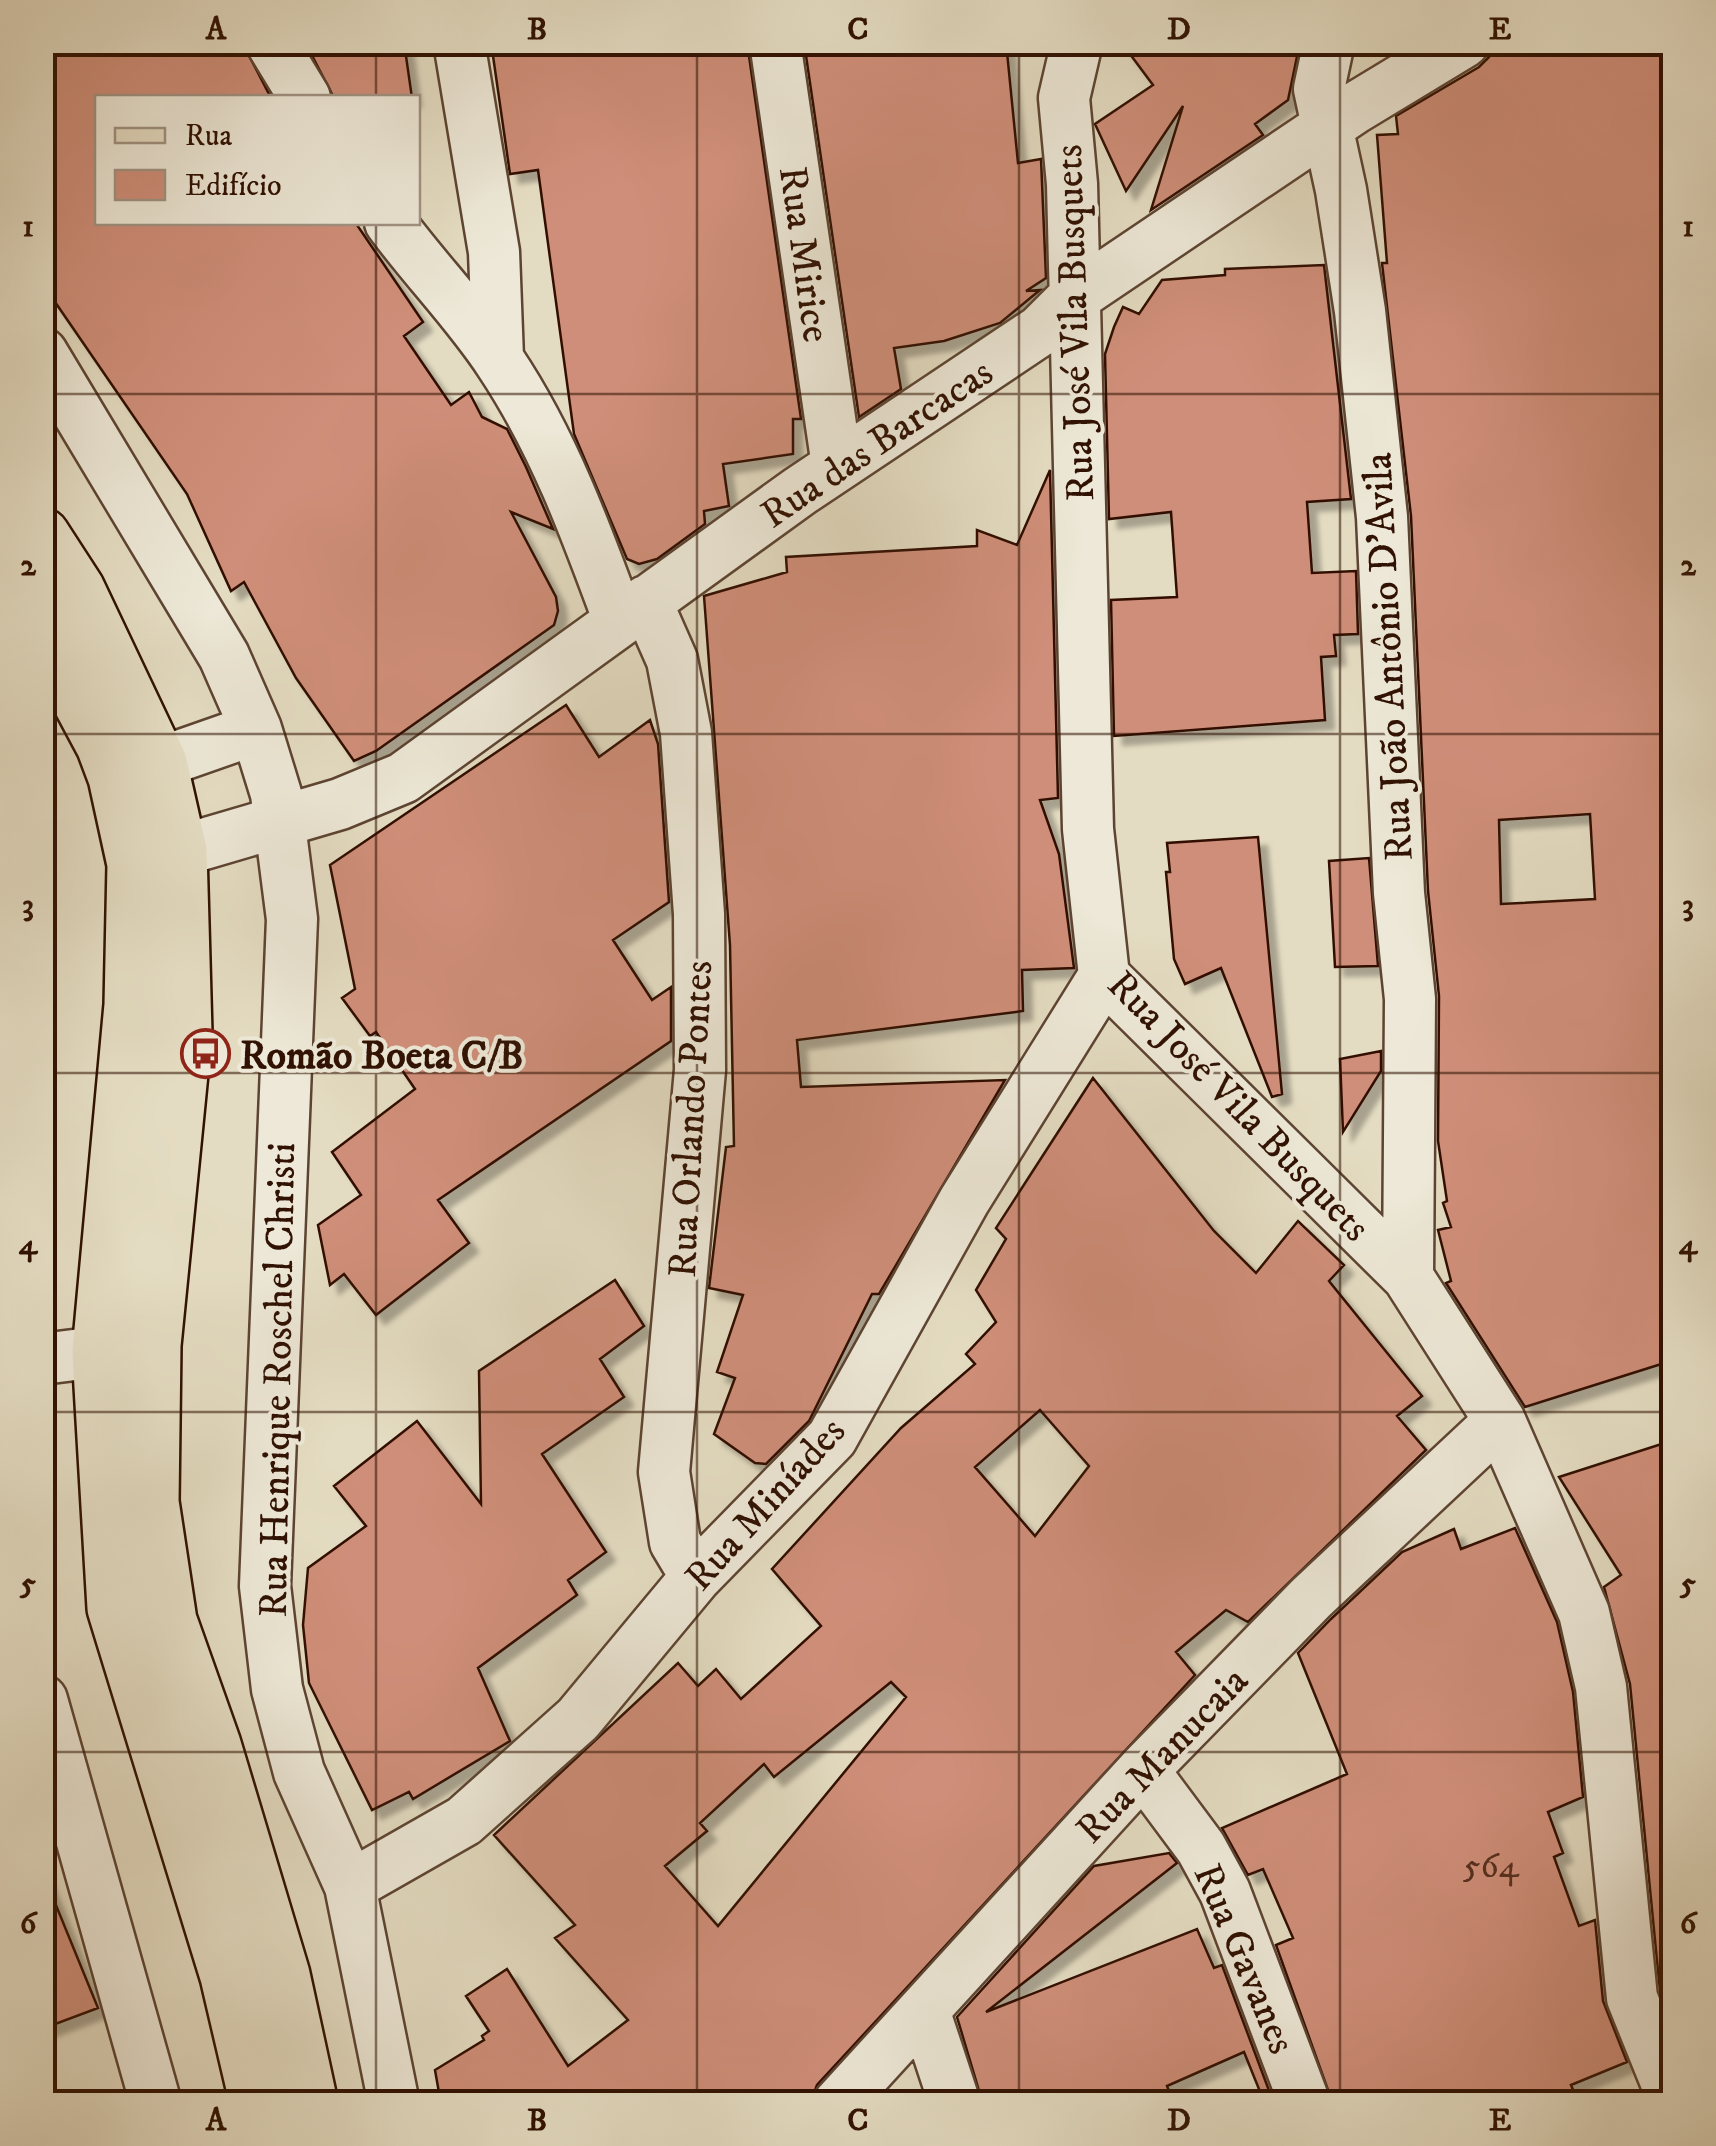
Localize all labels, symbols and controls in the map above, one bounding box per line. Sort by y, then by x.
text: A [205,10,228,50]
text: B [527,10,547,50]
text: C [847,10,869,50]
text: D [1167,10,1191,50]
text: E [1489,10,1512,50]
legend [95,95,420,225]
text: Rua [185,118,232,155]
street label: Rua José Vila Busquets [1045,143,1107,502]
street label: Rua Mirice [766,163,840,346]
text: Edifício [185,168,281,205]
text: 1 [22,207,34,247]
text: 1 [1682,207,1694,247]
street label: Rua das Barcacas [752,348,1003,540]
street label: Rua João Antônio D'Avila [1354,451,1426,862]
text: 2 [20,546,36,586]
text: 2 [1680,546,1696,586]
text: 3 [22,886,34,926]
text: 3 [1682,886,1694,926]
street label: Rua Orlando Pontes [659,959,725,1279]
street label: Rua José Vila Busquets [1096,961,1380,1253]
bus stop icon: Romão Boeta C/B [179,1028,231,1080]
place label: Romão Boeta C/B [240,1032,523,1082]
street label: Rua Henrique Roschel Christi [250,1142,308,1618]
text: 4 [19,1225,39,1265]
text: 4 [1679,1225,1699,1265]
street label: Rua Miníades [675,1408,857,1602]
text: 5 [19,1564,36,1604]
text: 5 [1679,1564,1696,1604]
street label: Rua Manucaia [1066,1657,1260,1855]
house number: 564 [1463,1845,1520,1889]
street label: Rua Gavanes [1181,1857,1306,2062]
text: 6 [20,1904,39,1944]
text: 6 [1680,1904,1699,1944]
text: A [205,2101,228,2141]
text: B [527,2101,547,2141]
text: C [847,2101,869,2141]
text: D [1167,2101,1191,2141]
text: E [1489,2101,1512,2141]

